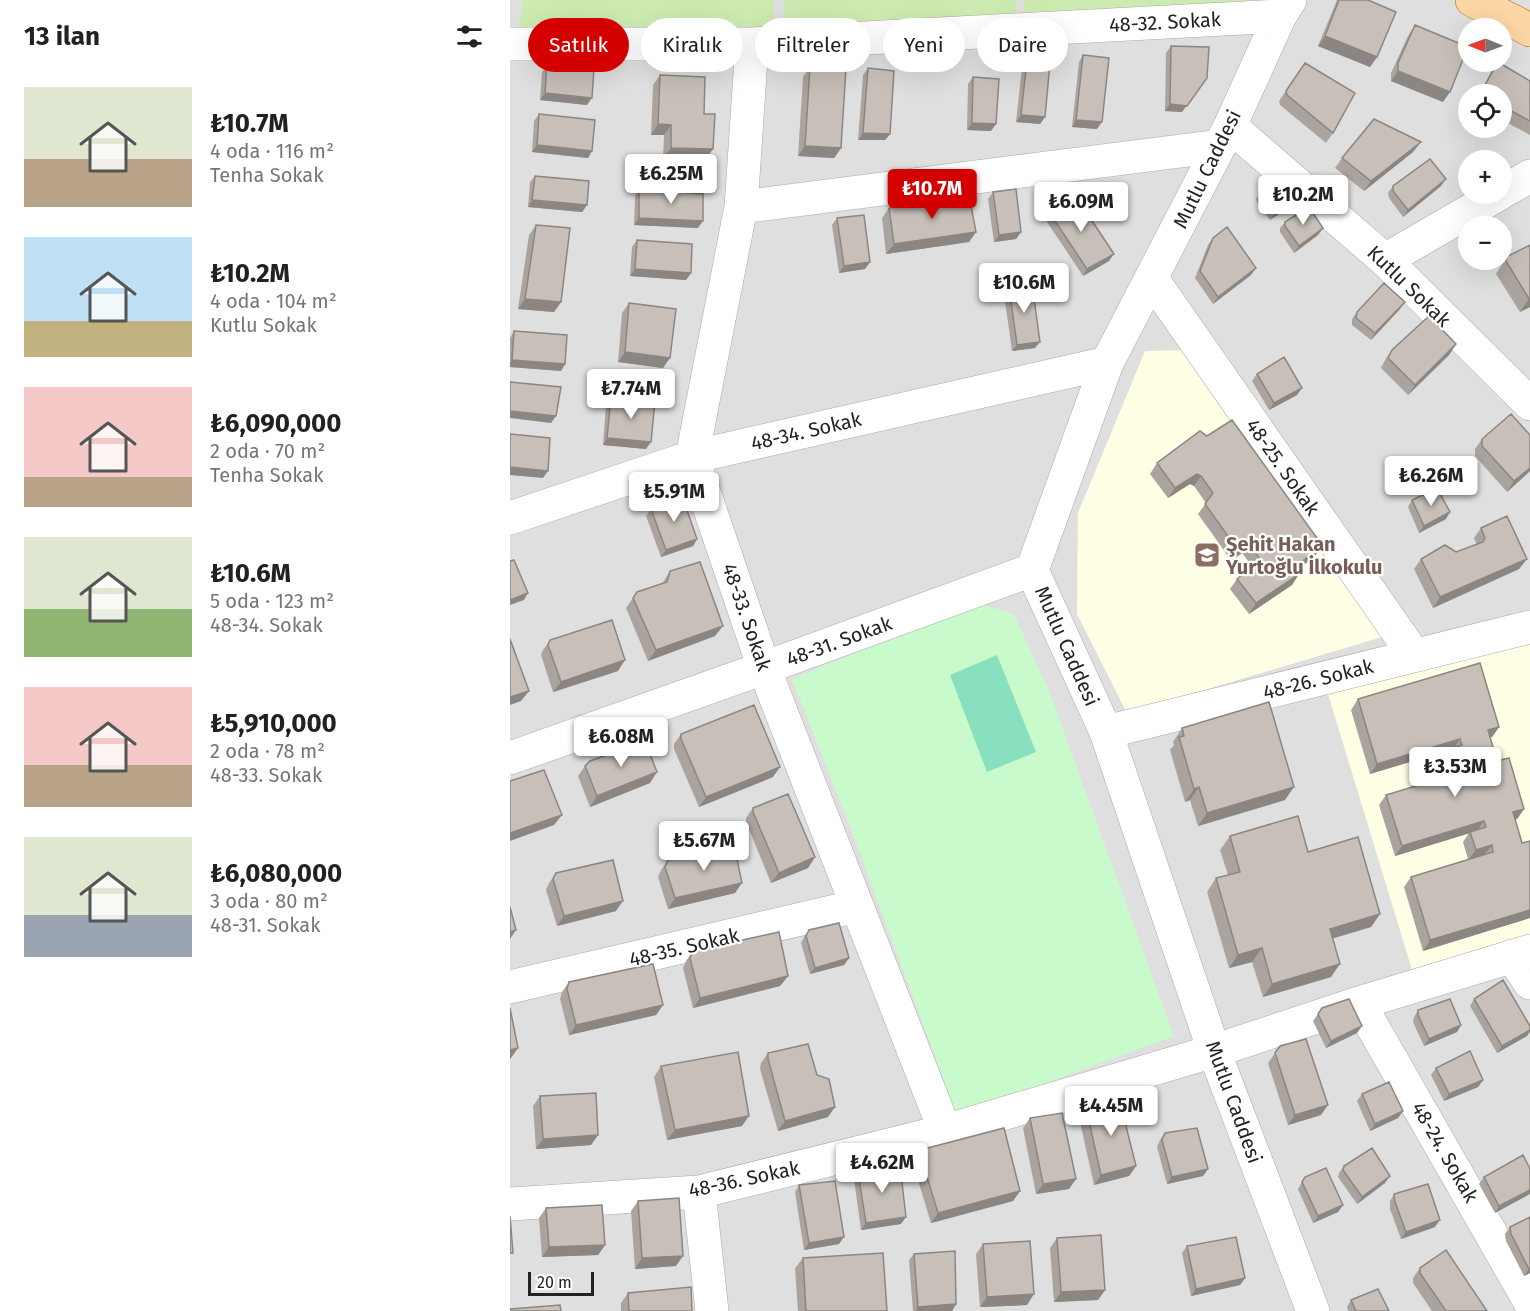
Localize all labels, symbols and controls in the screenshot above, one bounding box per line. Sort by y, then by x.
street label: 48-32. Sokak [1108,7,1222,37]
chip: Satılık [528,18,629,72]
chip: Kiralık [641,18,743,72]
chip: Filtreler [755,18,871,72]
chip: Yeni [883,18,965,72]
chip: Daire [977,18,1068,72]
north arrow [1458,18,1512,72]
map controls [1458,18,1512,270]
icon: filters [453,20,486,53]
text: 13 ilan [24,21,100,52]
button: locate [1458,84,1512,138]
street label: Mutlu Caddesi [1168,106,1246,232]
text: ₺10.7M [210,108,289,139]
icon: home [72,111,144,183]
text: 4 oda · 116 m² [210,139,334,163]
button: + [1458,150,1512,204]
pin: ₺6.25M [622,154,720,205]
text: ₺6.25M [639,161,703,185]
text: Tenha Sokak [210,163,323,187]
pin: ₺10.7M [883,169,981,220]
pin: ₺10.2M [1254,175,1352,226]
text: ₺10.7M [902,176,962,200]
pin: ₺6.09M [1032,182,1130,233]
text: ₺10.2M [1272,182,1334,206]
text: ₺6.09M [1048,189,1114,213]
button: − [1458,216,1512,270]
street label: Kutlu Sokak [1362,240,1456,332]
text: ₺10.2M [210,258,290,289]
icon: home [72,261,144,333]
pin: ₺10.6M [975,263,1073,314]
text: ₺10.6M [993,270,1055,294]
text: 4 oda · 104 m² [210,289,337,313]
text: Kutlu Sokak [210,313,317,337]
pin: ₺7.74M [582,369,680,420]
text: ₺7.74M [601,376,661,400]
street label: 48-34. Sokak [748,406,864,455]
text: ₺6,090,000 [210,408,342,439]
icon: home [72,411,144,483]
street label: 48-25. Sokak [1241,414,1325,520]
text: 2 oda · 70 m² [210,439,325,463]
pin: ₺6.26M [1382,456,1480,507]
text: Tenha Sokak [210,463,323,487]
text: ₺6.26M [1399,463,1463,487]
pin: ₺5.91M [625,472,723,523]
text: ₺5.91M [643,479,705,503]
place label: Şehit Hakan Yurtoğlu İlkokulu [1225,532,1382,579]
school or university icon: Şehit Hakan Yurtoğlu İlkokulu [1192,540,1222,570]
text: ₺10.6M [210,558,291,589]
street label: 48-33. Sokak [717,560,777,675]
icon: home [72,561,144,633]
street label: Mutlu Caddesi [1030,582,1104,710]
text: 5 oda · 123 m² [210,589,334,613]
street label: 48-31. Sokak [783,611,896,671]
text: 48-34. Sokak [210,613,323,637]
street label: 48-26. Sokak [1260,654,1376,704]
text: ₺5,910,000 [210,708,337,739]
icon: home [72,711,144,783]
pin: ₺6.08M [572,717,670,768]
text: ₺6.08M [588,724,654,748]
text: 2 oda · 78 m² [210,739,325,763]
pin: ₺3.53M [1406,747,1504,798]
text: ₺3.53M [1423,754,1487,778]
text: 48-33. Sokak [210,763,322,787]
pin: ₺5.67M [655,821,753,872]
text: ₺5.67M [673,828,735,852]
text: ₺6,080,000 [210,858,342,889]
icon: home [72,861,144,933]
text: 3 oda · 80 m² [210,889,328,913]
text: 48-31. Sokak [210,913,320,937]
street label: 48-35. Sokak [627,923,742,971]
street label: Mutlu Caddesi [1201,1037,1267,1167]
pin: ₺4.45M [1062,1086,1160,1137]
text: ₺4.45M [1079,1093,1143,1117]
street label: 48-24. Sokak [1407,1097,1484,1207]
pin: ₺4.62M [833,1143,931,1194]
text: ₺4.62M [850,1150,914,1174]
street label: 48-36. Sokak [686,1155,802,1202]
scale bar [528,1269,594,1296]
text: 20 m [537,1273,572,1292]

